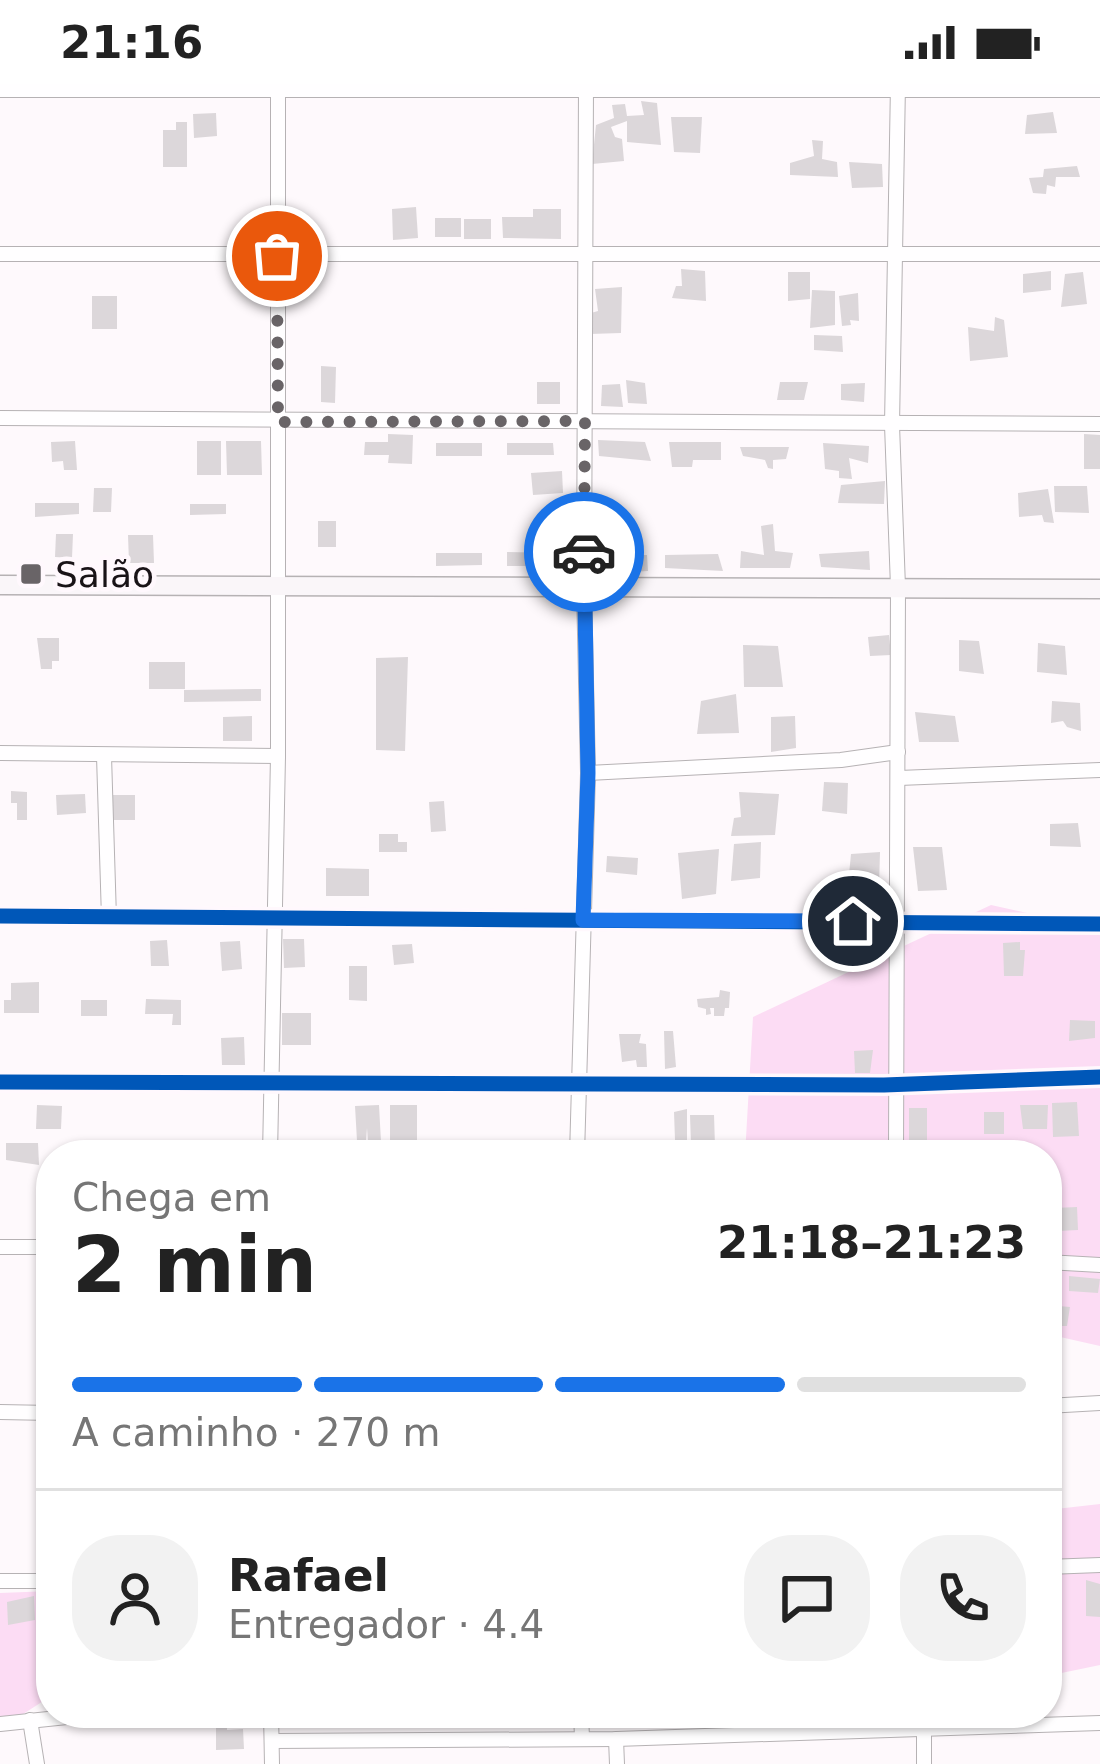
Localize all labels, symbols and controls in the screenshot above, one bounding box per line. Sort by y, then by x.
text: 21:16 [60,16,203,69]
pin [226,205,328,307]
icon: bag [244,223,310,289]
courier [524,492,644,612]
icon: car [551,519,617,585]
place label: Salão [55,554,154,595]
marker: Salão [18,561,44,587]
pin [802,870,904,972]
icon: home [820,888,886,954]
text: Chega em [72,1175,271,1220]
text: 21:18–21:23 [717,1216,1026,1269]
text: 2 min [72,1220,317,1310]
text: A caminho · 270 m [72,1410,441,1455]
button: person [72,1535,198,1661]
button: chat [744,1535,870,1661]
button: phone [900,1535,1026,1661]
text: Rafael [228,1549,389,1602]
text: Entregador · 4.4 [228,1602,544,1647]

